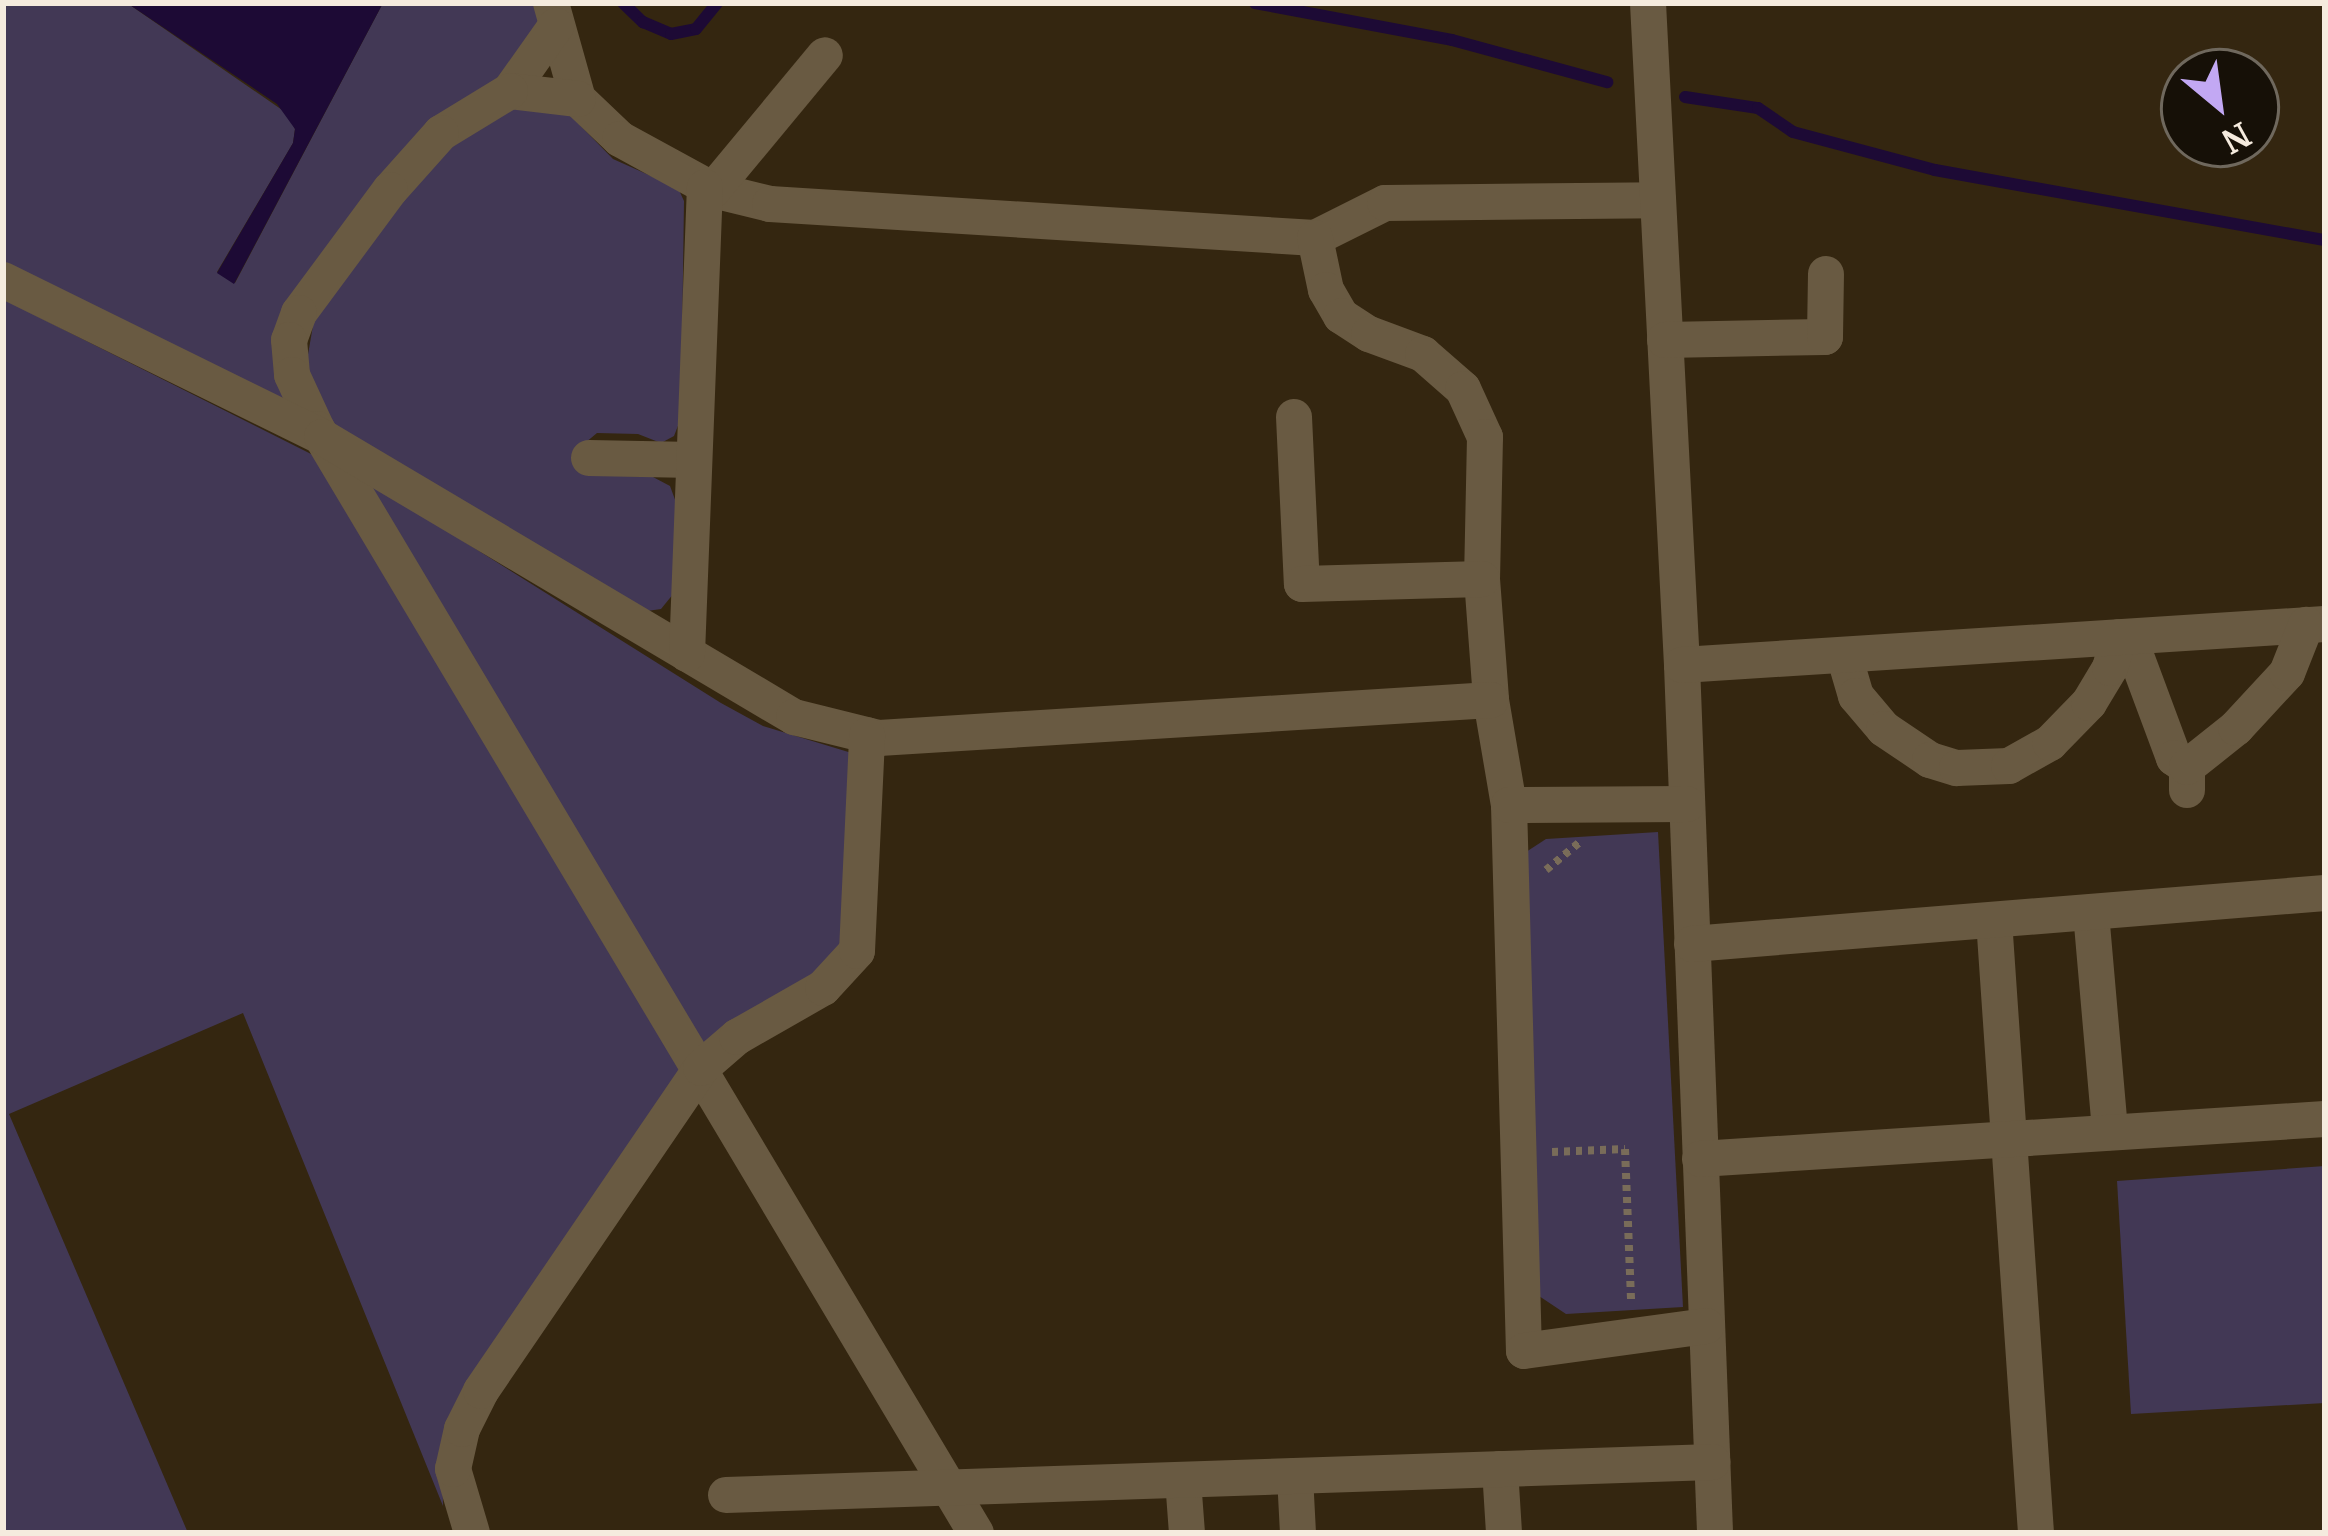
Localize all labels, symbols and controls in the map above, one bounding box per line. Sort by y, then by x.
north arrow [2160,48,2280,168]
text: N [2215,113,2258,162]

